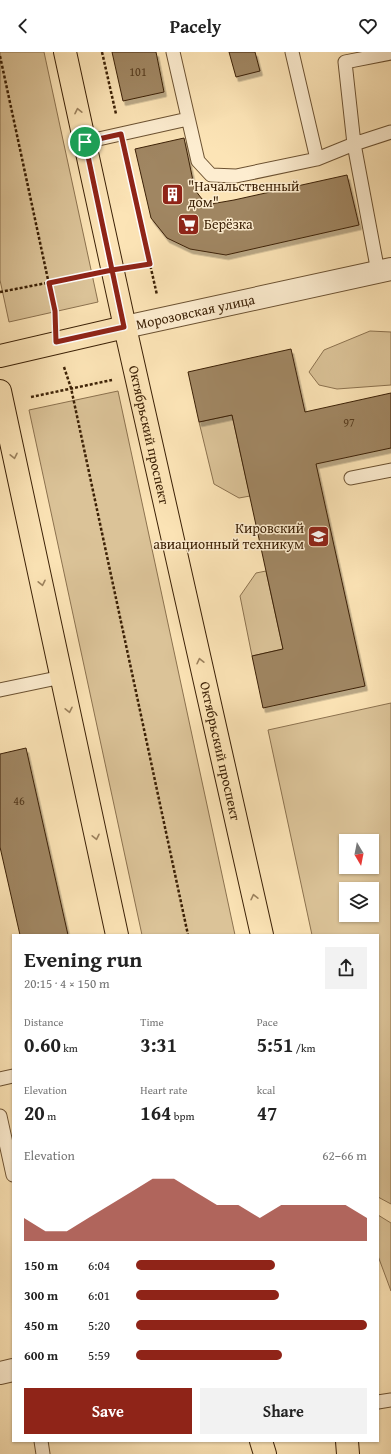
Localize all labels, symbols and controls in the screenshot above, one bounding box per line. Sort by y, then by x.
text: Pacely [170,13,221,40]
icon: back [12,15,34,37]
icon: heart [357,15,379,37]
house number: 101 [129,63,147,80]
one-way arrow [74,108,83,114]
pin [68,125,102,159]
icon: arrive [74,131,96,153]
place label: "Начальственный дом" [188,176,299,212]
building icon: "Начальственный дом" [159,181,185,207]
supermarket icon: Берёзка [176,211,202,237]
place label: Берёзка [204,214,253,234]
street label: Морозовская улица [134,289,257,334]
street label: Октябрьский проспект [124,363,175,506]
house number: 97 [343,414,355,431]
one-way arrow [10,453,18,459]
place label: Кировский авиационный техникум [153,518,304,554]
school or university icon: Кировский авиационный техникум [306,523,332,549]
one-way arrow [37,580,45,586]
one-way arrow [197,658,205,664]
street label: Октябрьский проспект [195,680,246,822]
one-way arrow [64,707,72,713]
house number: 46 [13,792,25,809]
one-way arrow [92,834,100,840]
north arrow [339,834,379,874]
map controls [339,834,379,922]
button: layers [339,882,379,922]
one-way arrow [250,894,258,900]
text: Evening run [24,943,142,975]
button: share [325,947,367,989]
text: 20:15 · 4 × 150 m [24,974,110,993]
text: Distance [24,1014,63,1030]
text: Time [140,1014,164,1030]
text: Pace [257,1014,278,1030]
text: 0.60 [24,1030,61,1059]
text: 3:31 [140,1030,177,1059]
text: 5:51 [257,1030,293,1059]
text: km [61,1040,78,1056]
text: /km [293,1040,316,1056]
text: Elevation [24,1082,67,1098]
text: Heart rate [140,1082,188,1098]
text: kcal [257,1082,275,1098]
text: 20 [24,1098,45,1127]
text: 164 [140,1098,171,1127]
text: 47 [257,1098,277,1127]
text: m [45,1108,56,1124]
text: bpm [171,1108,194,1124]
text: Elevation [24,1146,75,1165]
text: 62–66 m [322,1146,367,1165]
text: 150 m [24,1256,58,1275]
text: 6:04 [88,1256,110,1275]
text: 300 m [24,1286,58,1305]
text: 6:01 [88,1286,110,1305]
text: 450 m [24,1316,58,1335]
text: 5:20 [88,1316,110,1335]
text: 600 m [24,1346,58,1365]
text: 5:59 [88,1346,110,1365]
button: Save [24,1388,192,1434]
button: Share [200,1388,367,1434]

